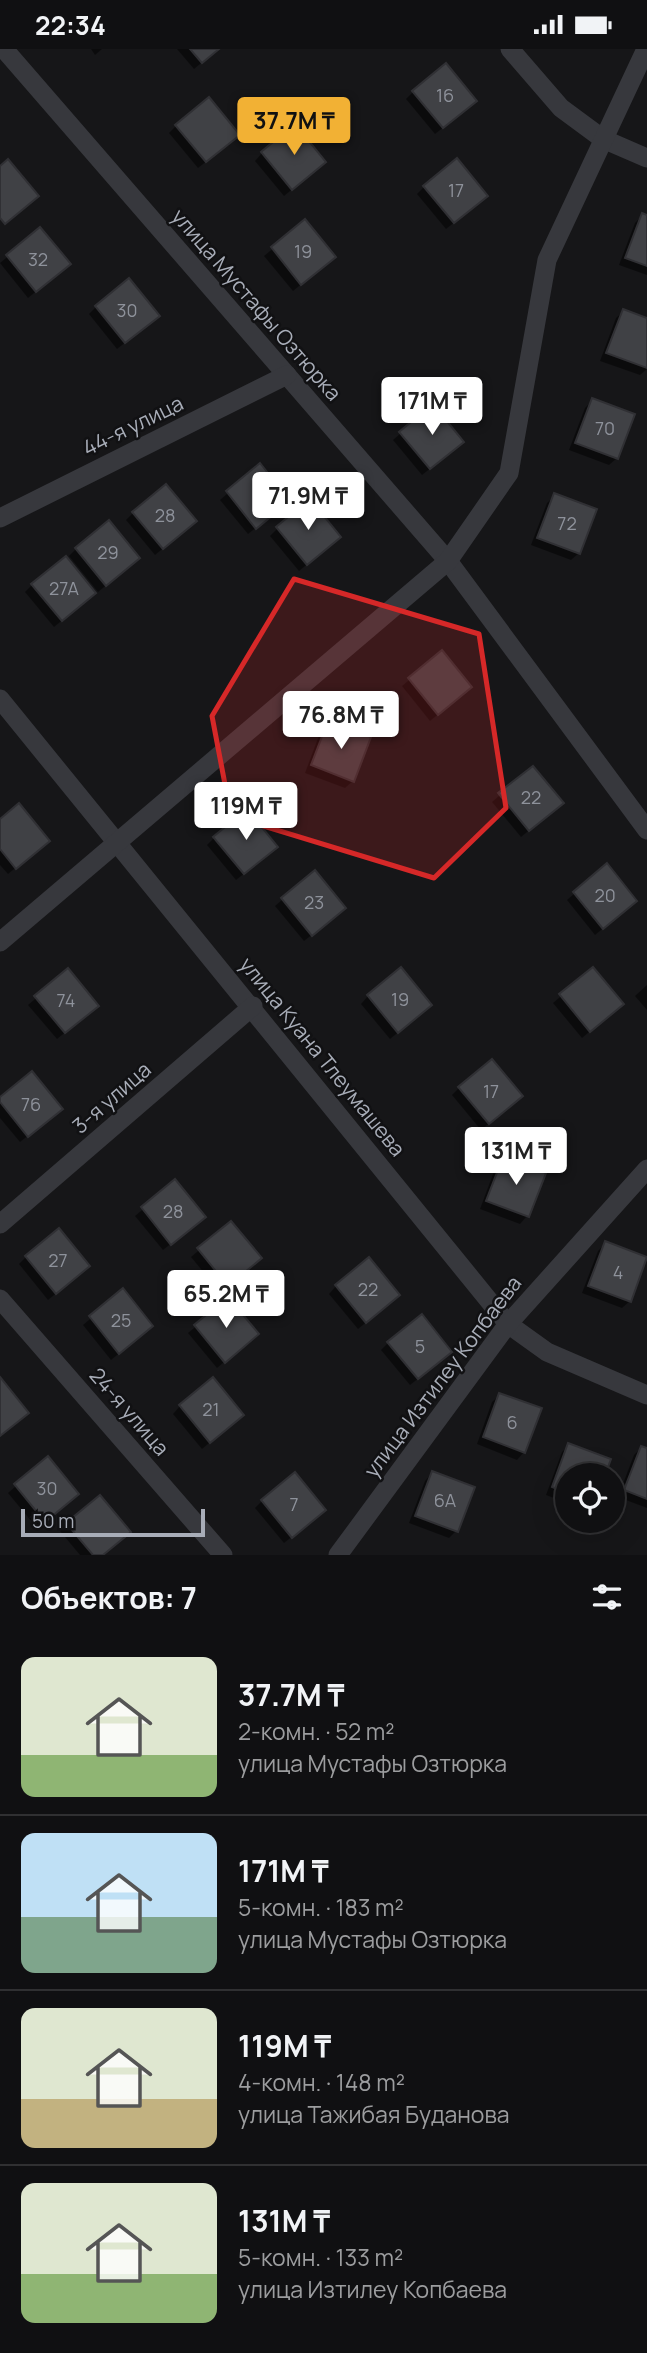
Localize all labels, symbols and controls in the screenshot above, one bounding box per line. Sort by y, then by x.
text: 22:34 [35,7,106,43]
house number: 16 [436,83,454,107]
pin: 37.7M ₸ [229,97,359,157]
text: 37.7M ₸ [253,104,335,136]
house number: 17 [448,178,464,202]
street label: улица Мустафы Озтюрка [166,202,348,406]
house number: 19 [294,239,312,263]
house number: 32 [28,247,48,271]
house number: 30 [117,298,137,322]
pin: 171M ₸ [375,377,489,437]
text: 171M ₸ [397,384,467,416]
street label: 44-я улица [77,389,188,462]
house number: 70 [595,416,615,440]
pin: 71.9M ₸ [243,473,373,532]
text: 71.9M ₸ [268,479,348,511]
house number: 28 [155,503,175,527]
house number: 72 [557,511,577,535]
house number: 29 [97,540,119,564]
house number: 27А [49,576,80,600]
pin: 76.8M ₸ [276,691,406,751]
text: 76.8M ₸ [299,698,383,730]
pin: 119M ₸ [189,783,303,842]
house number: 22 [521,785,541,809]
text: 119M ₸ [210,789,282,821]
house number: 20 [594,883,616,907]
house number: 23 [304,890,324,914]
street label: улица Куана Тлеумашева [234,951,412,1162]
house number: 19 [391,987,409,1011]
house number: 74 [57,988,75,1012]
street label: 3-я улица [66,1055,157,1139]
house number: 17 [483,1079,499,1103]
house number: 76 [21,1092,41,1116]
pin: 131M ₸ [459,1127,573,1187]
text: 131M ₸ [481,1134,551,1166]
house number: 28 [163,1199,183,1223]
house number: 27 [48,1248,68,1272]
house number: 4 [613,1260,623,1284]
street label: улица Изтилеу Копбаева [357,1270,527,1483]
pin: 65.2M ₸ [161,1271,291,1330]
text: 65.2M ₸ [183,1277,269,1309]
house number: 22 [358,1277,378,1301]
house number: 25 [111,1308,131,1332]
house number: 5 [415,1334,425,1358]
street label: 24-я улица [84,1361,176,1461]
house number: 21 [202,1397,220,1421]
house number: 6 [506,1410,518,1434]
map controls [555,1463,625,1533]
button: locate [555,1463,625,1533]
house number: 30 [37,1476,57,1500]
house number: 6А [434,1488,457,1512]
house number: 7 [289,1492,299,1516]
scale bar [21,1506,205,1538]
text: 50 m [32,1508,74,1534]
text: Объектов: 7 [21,1577,197,1618]
icon: filters [588,1578,626,1616]
text: 37.7M ₸ [238,1674,344,1715]
icon: home [77,1685,161,1769]
text: 2-комн. · 52 m² [238,1715,394,1747]
text: улица Мустафы Озтюрка [238,1747,507,1779]
text: 171M ₸ [238,1850,328,1891]
icon: home [77,1861,161,1945]
text: 5-комн. · 183 m² [238,1891,404,1923]
text: улица Мустафы Озтюрка [238,1923,507,1955]
text: 119M ₸ [238,2025,331,2066]
icon: home [77,2036,161,2120]
text: 4-комн. · 148 m² [238,2066,405,2098]
text: улица Тажибая Буданова [238,2098,510,2130]
text: 131M ₸ [238,2200,330,2241]
icon: home [77,2211,161,2295]
text: 5-комн. · 133 m² [238,2241,403,2273]
text: улица Изтилеу Копбаева [238,2273,507,2305]

